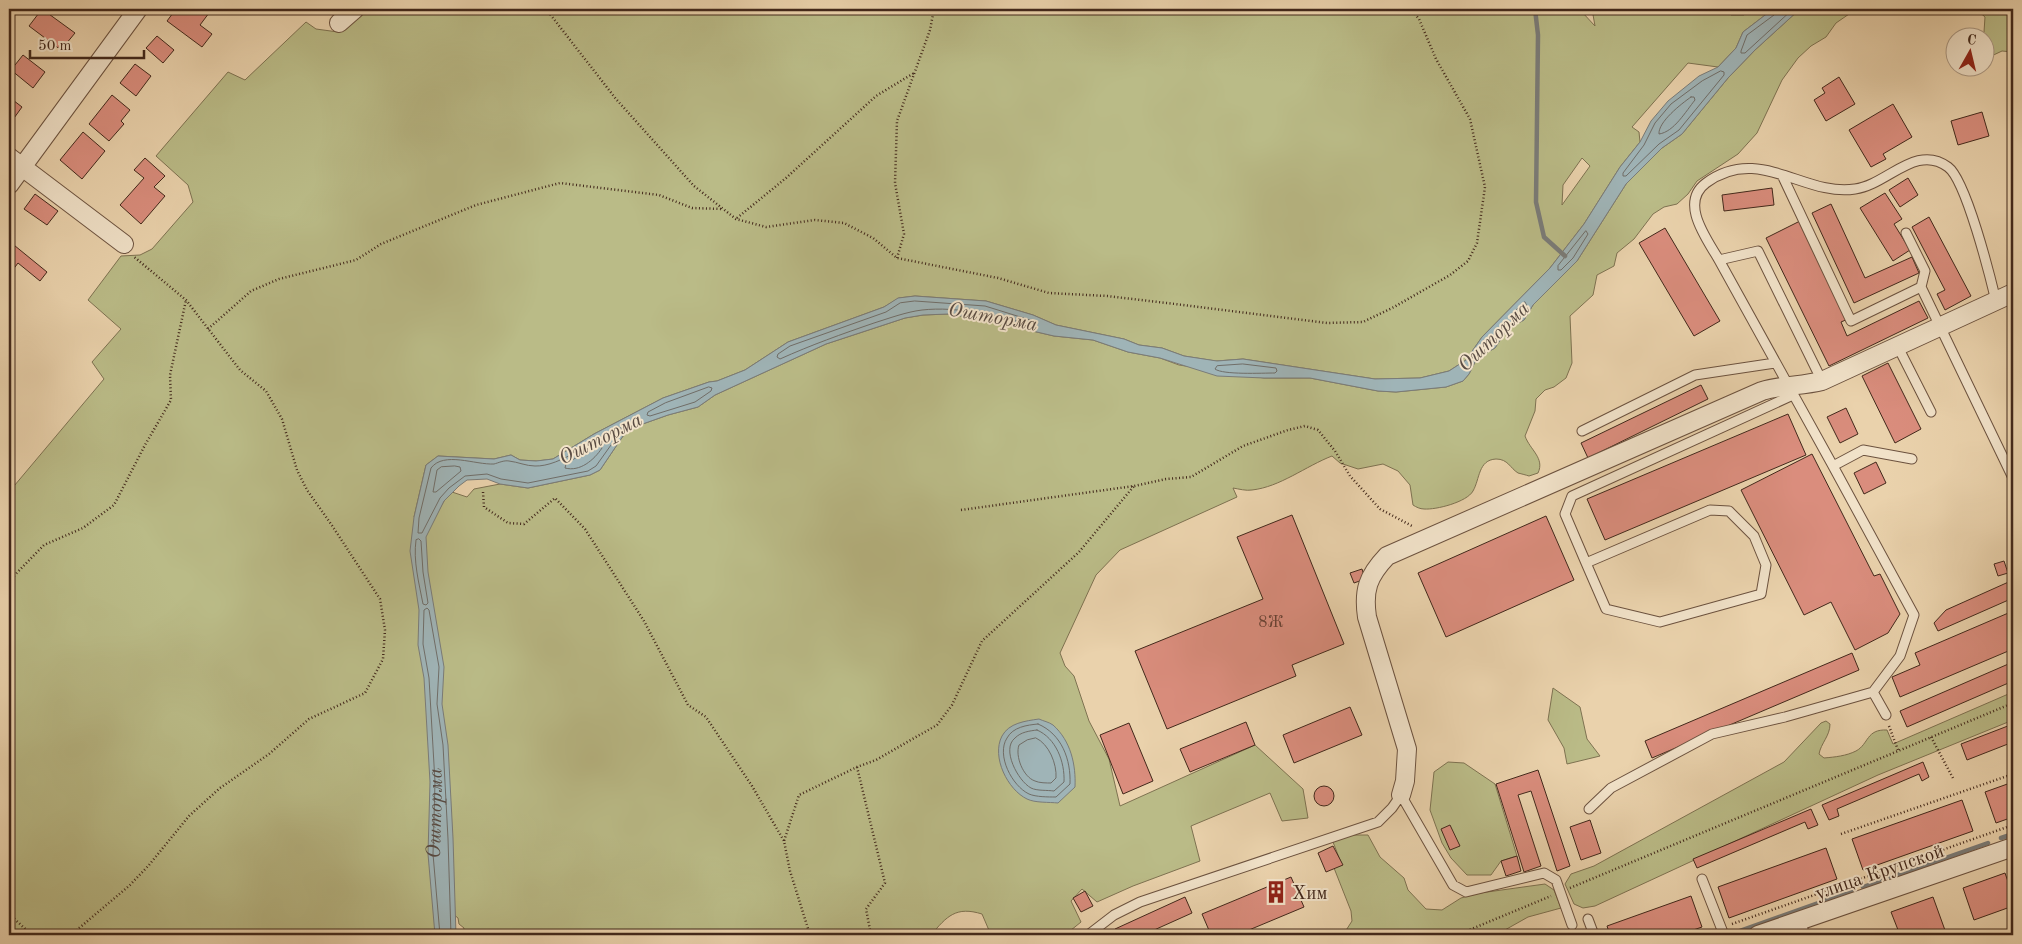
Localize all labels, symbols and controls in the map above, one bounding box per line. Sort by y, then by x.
scale bar [30,28,144,60]
north arrow [1944,28,1994,78]
text: С [1966,33,1977,48]
text: 50 m [38,39,72,54]
water label: Ошторма [1455,299,1534,376]
water label: Ошторма [946,300,1039,336]
water label: Ошторма [556,410,646,469]
house number: 8Ж [1258,615,1284,631]
water label: Ошторма [425,767,447,859]
street label: улица Крупской [1813,842,1947,904]
building icon: Хим [1263,879,1289,905]
place label: Хим [1292,885,1327,904]

